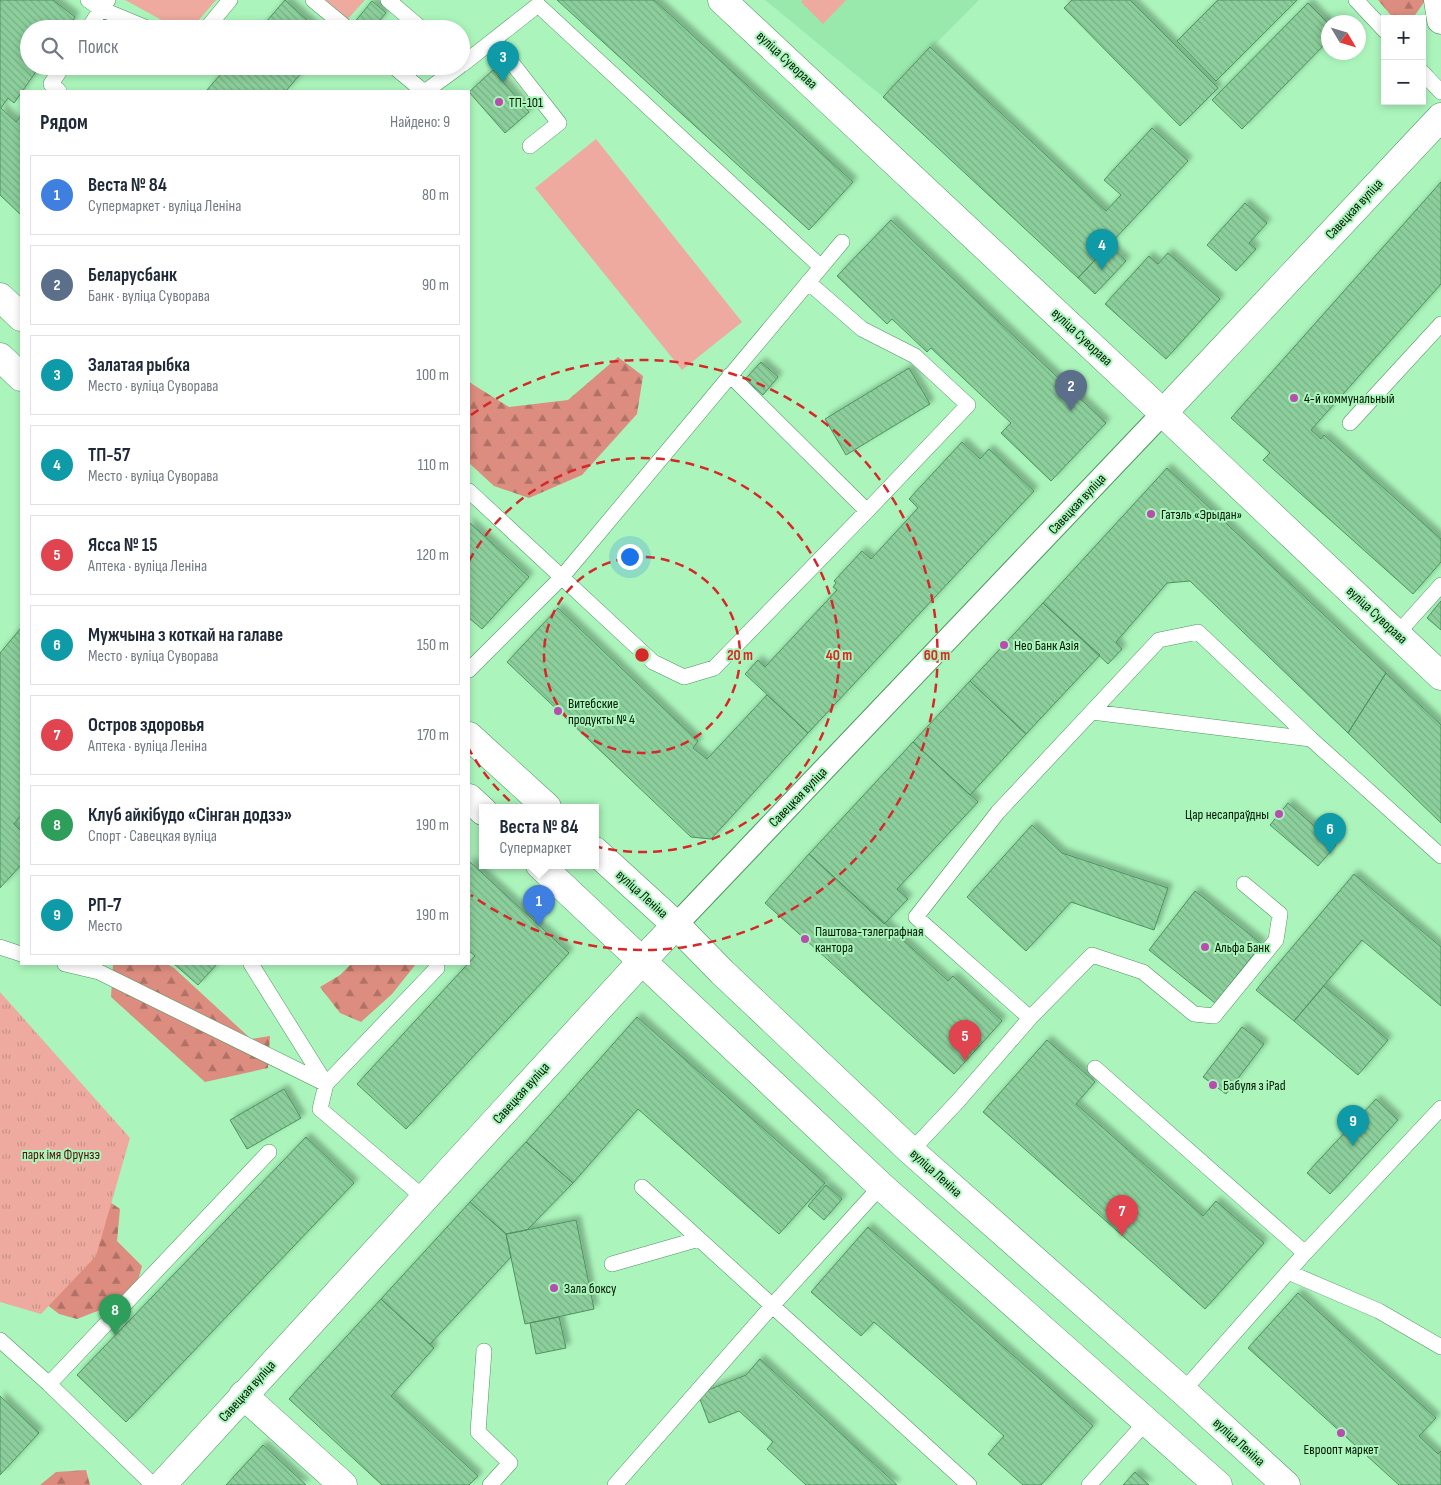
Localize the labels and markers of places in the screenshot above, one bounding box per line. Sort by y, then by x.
pin: 3 [487,41,519,82]
place label: ТП-101 [509,94,543,111]
marker: ТП-101 [493,96,505,108]
pin: 4 [1086,229,1118,270]
pin: 2 [1055,370,1087,411]
place label: 4-й коммунальный [1304,390,1395,407]
marker: 4-й коммунальный [1288,392,1300,404]
place label: Гатэль «Эрыдан» [1161,506,1242,523]
marker: Гатэль «Эрыдан» [1145,508,1157,520]
place label: Нео Банк Азія [1014,637,1079,654]
marker: Нео Банк Азія [998,639,1010,651]
centre of rings [633,646,651,664]
place label: Витебские продукты № 4 [568,695,635,728]
marker: Витебские продукты № 4 [552,705,564,717]
place label: Цар несапраўдны [1185,806,1269,823]
marker: Цар несапраўдны [1273,808,1285,820]
pin: 6 [1314,813,1346,854]
pin: 1 [523,885,555,926]
place label: Паштова-тэлеграфная кантора [815,923,923,956]
marker: Паштова-тэлеграфная кантора [799,933,811,945]
place label: Альфа Банк [1214,939,1270,956]
marker: Альфа Банк [1199,941,1211,953]
pin: 5 [949,1020,981,1061]
place label: Бабуля з iPad [1223,1077,1286,1094]
marker: Бабуля з iPad [1207,1079,1219,1091]
pin: 9 [1337,1105,1369,1146]
pin: 7 [1106,1195,1138,1236]
place label: Зала боксу [564,1280,617,1297]
marker: Зала боксу [548,1282,560,1294]
pin: 8 [99,1294,131,1335]
marker: Евроопт маркет [1335,1427,1347,1439]
place label: Евроопт маркет [1304,1441,1379,1458]

